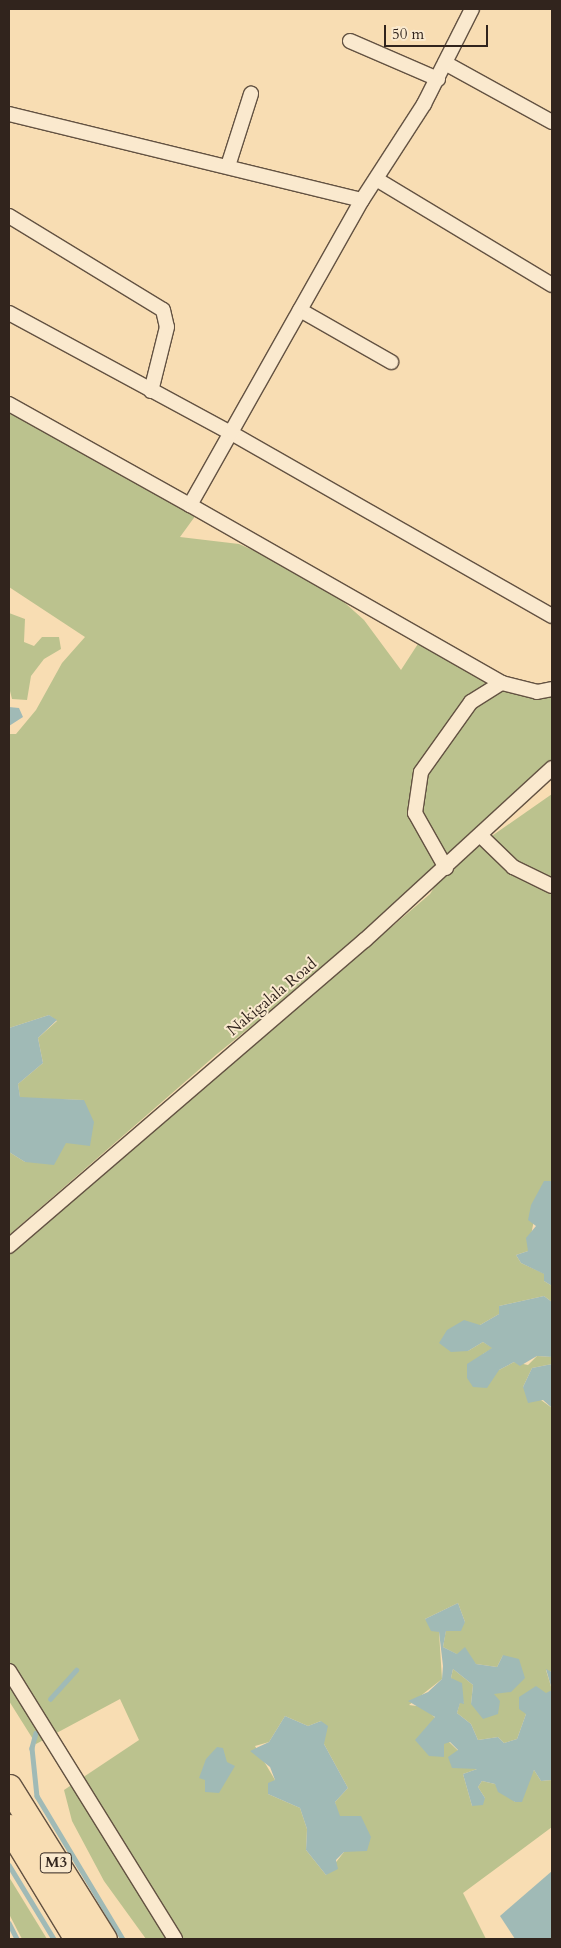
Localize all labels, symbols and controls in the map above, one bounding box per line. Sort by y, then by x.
scale bar [386,15,490,47]
text: 50 m [392,24,424,44]
street label: Nakigalala Road [223,954,321,1040]
road number: M3 [40,1850,72,1876]

